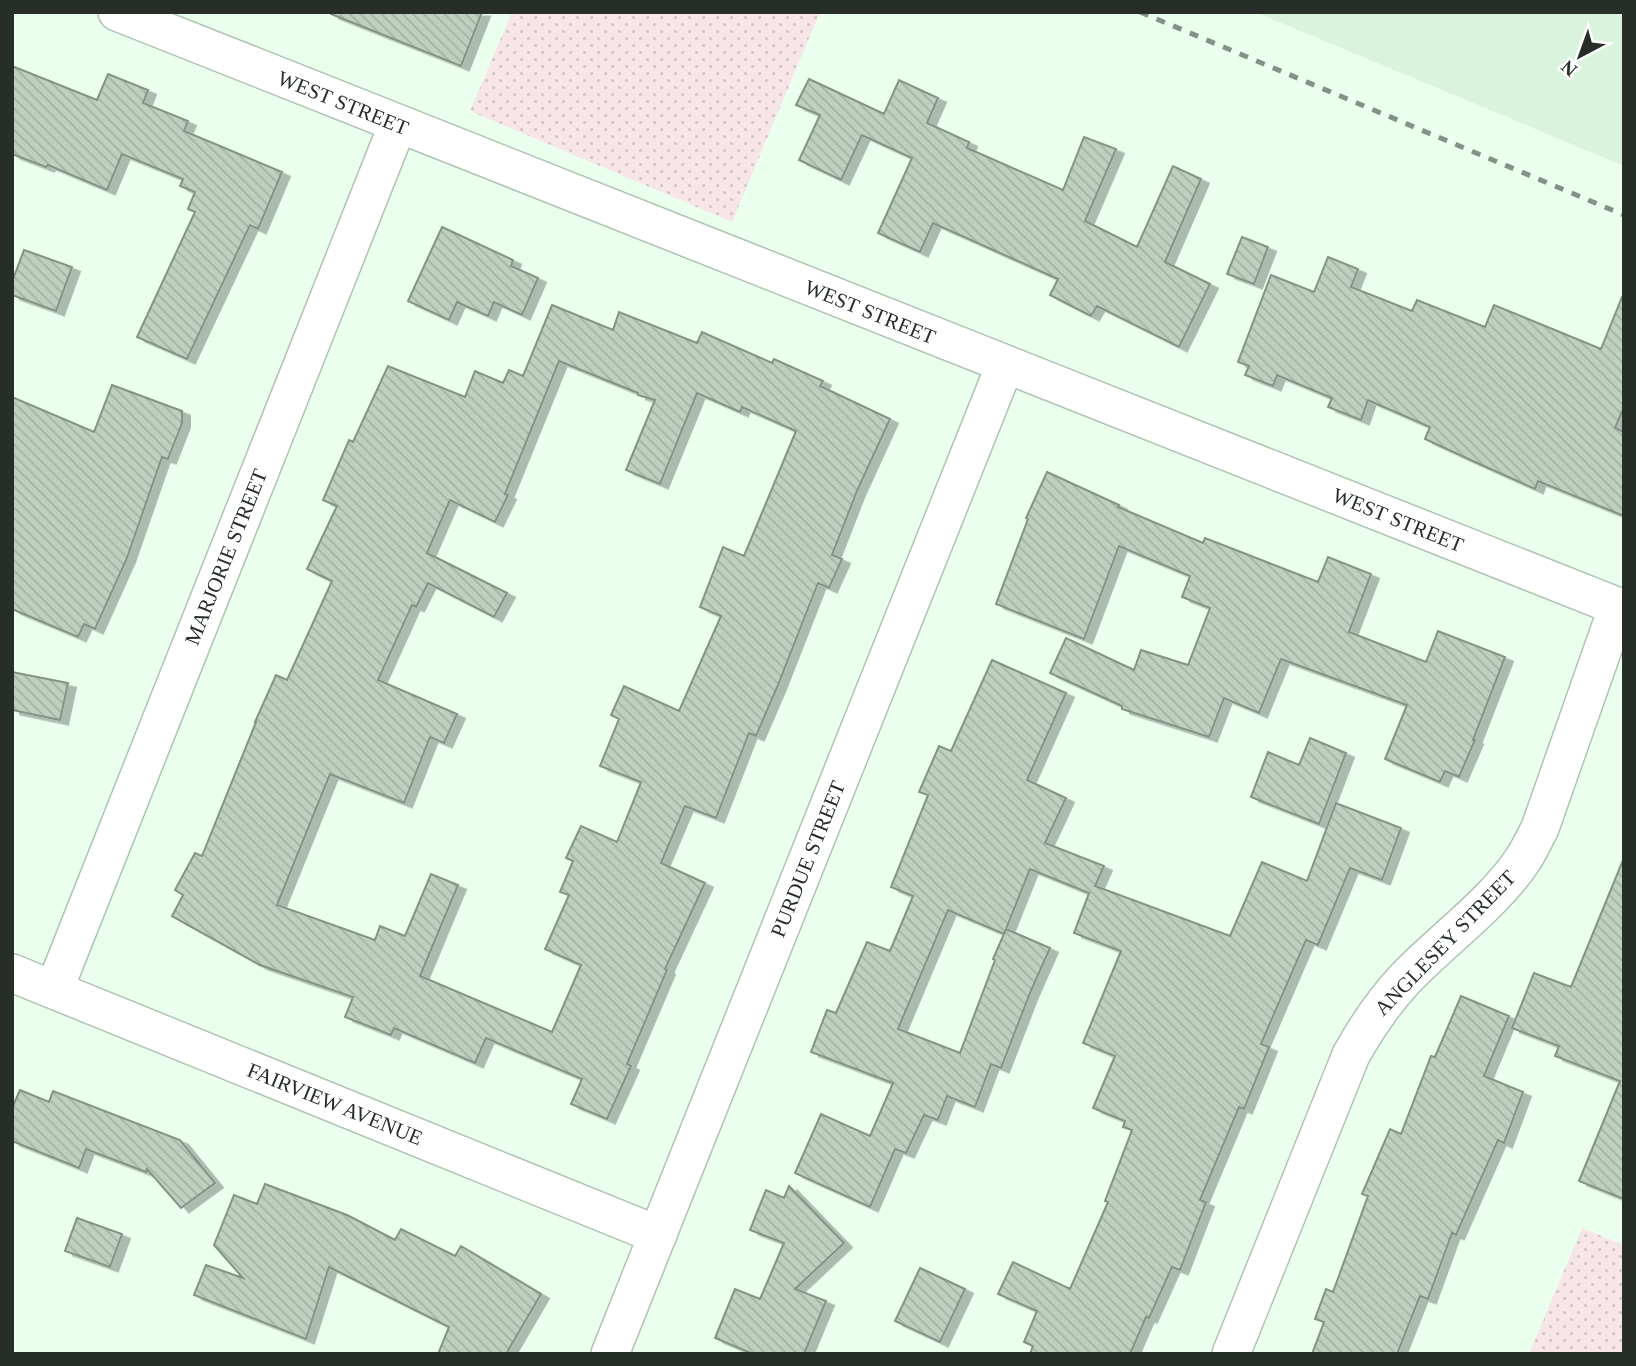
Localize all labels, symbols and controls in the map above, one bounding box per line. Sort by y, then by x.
north arrow [1545,21,1615,91]
text: N [1557,56,1581,81]
street label: WEST STREET [274,66,412,140]
street label: WEST STREET [801,275,939,349]
street label: MARJORIE STREET [180,466,272,648]
street label: WEST STREET [1329,483,1467,557]
street label: PURDUE STREET [766,777,850,941]
street label: ANGLESEY STREET [1370,865,1521,1020]
street label: FAIRVIEW AVENUE [244,1058,426,1150]

